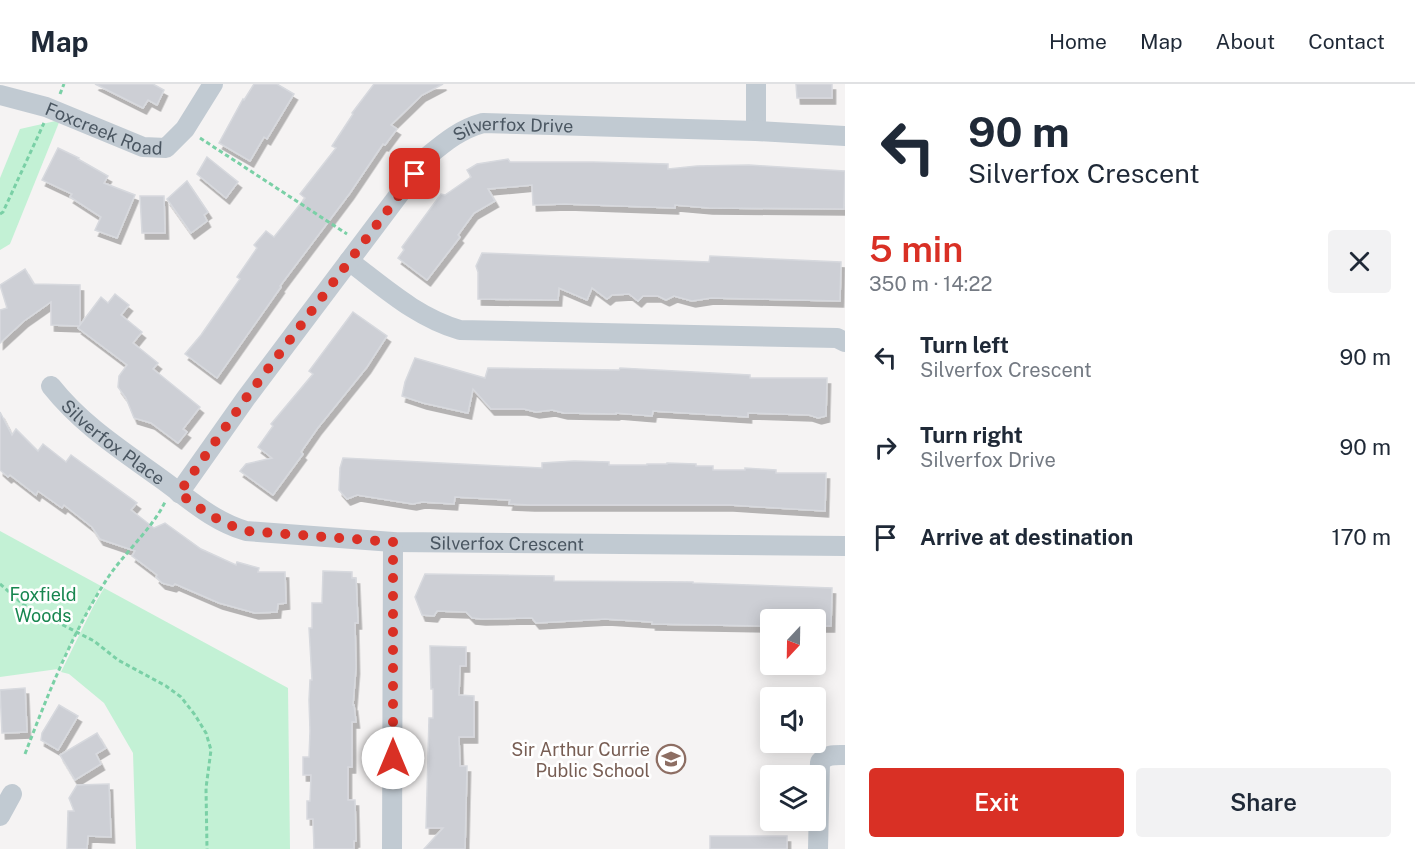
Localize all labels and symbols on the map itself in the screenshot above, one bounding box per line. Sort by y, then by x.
street label: Foxcreek Road [42,97,163,158]
street label: Silverfox Drive [449,112,574,145]
pin [389,148,440,199]
street label: Silverfox Place [57,395,169,489]
street label: Silverfox Crescent [429,532,584,554]
park label: Foxfield Woods [9,584,77,626]
north arrow [760,609,826,675]
position arrow [361,726,425,790]
place label: Sir Arthur Currie Public School [511,739,650,781]
school or university icon: Sir Arthur Currie Public School [655,743,687,775]

